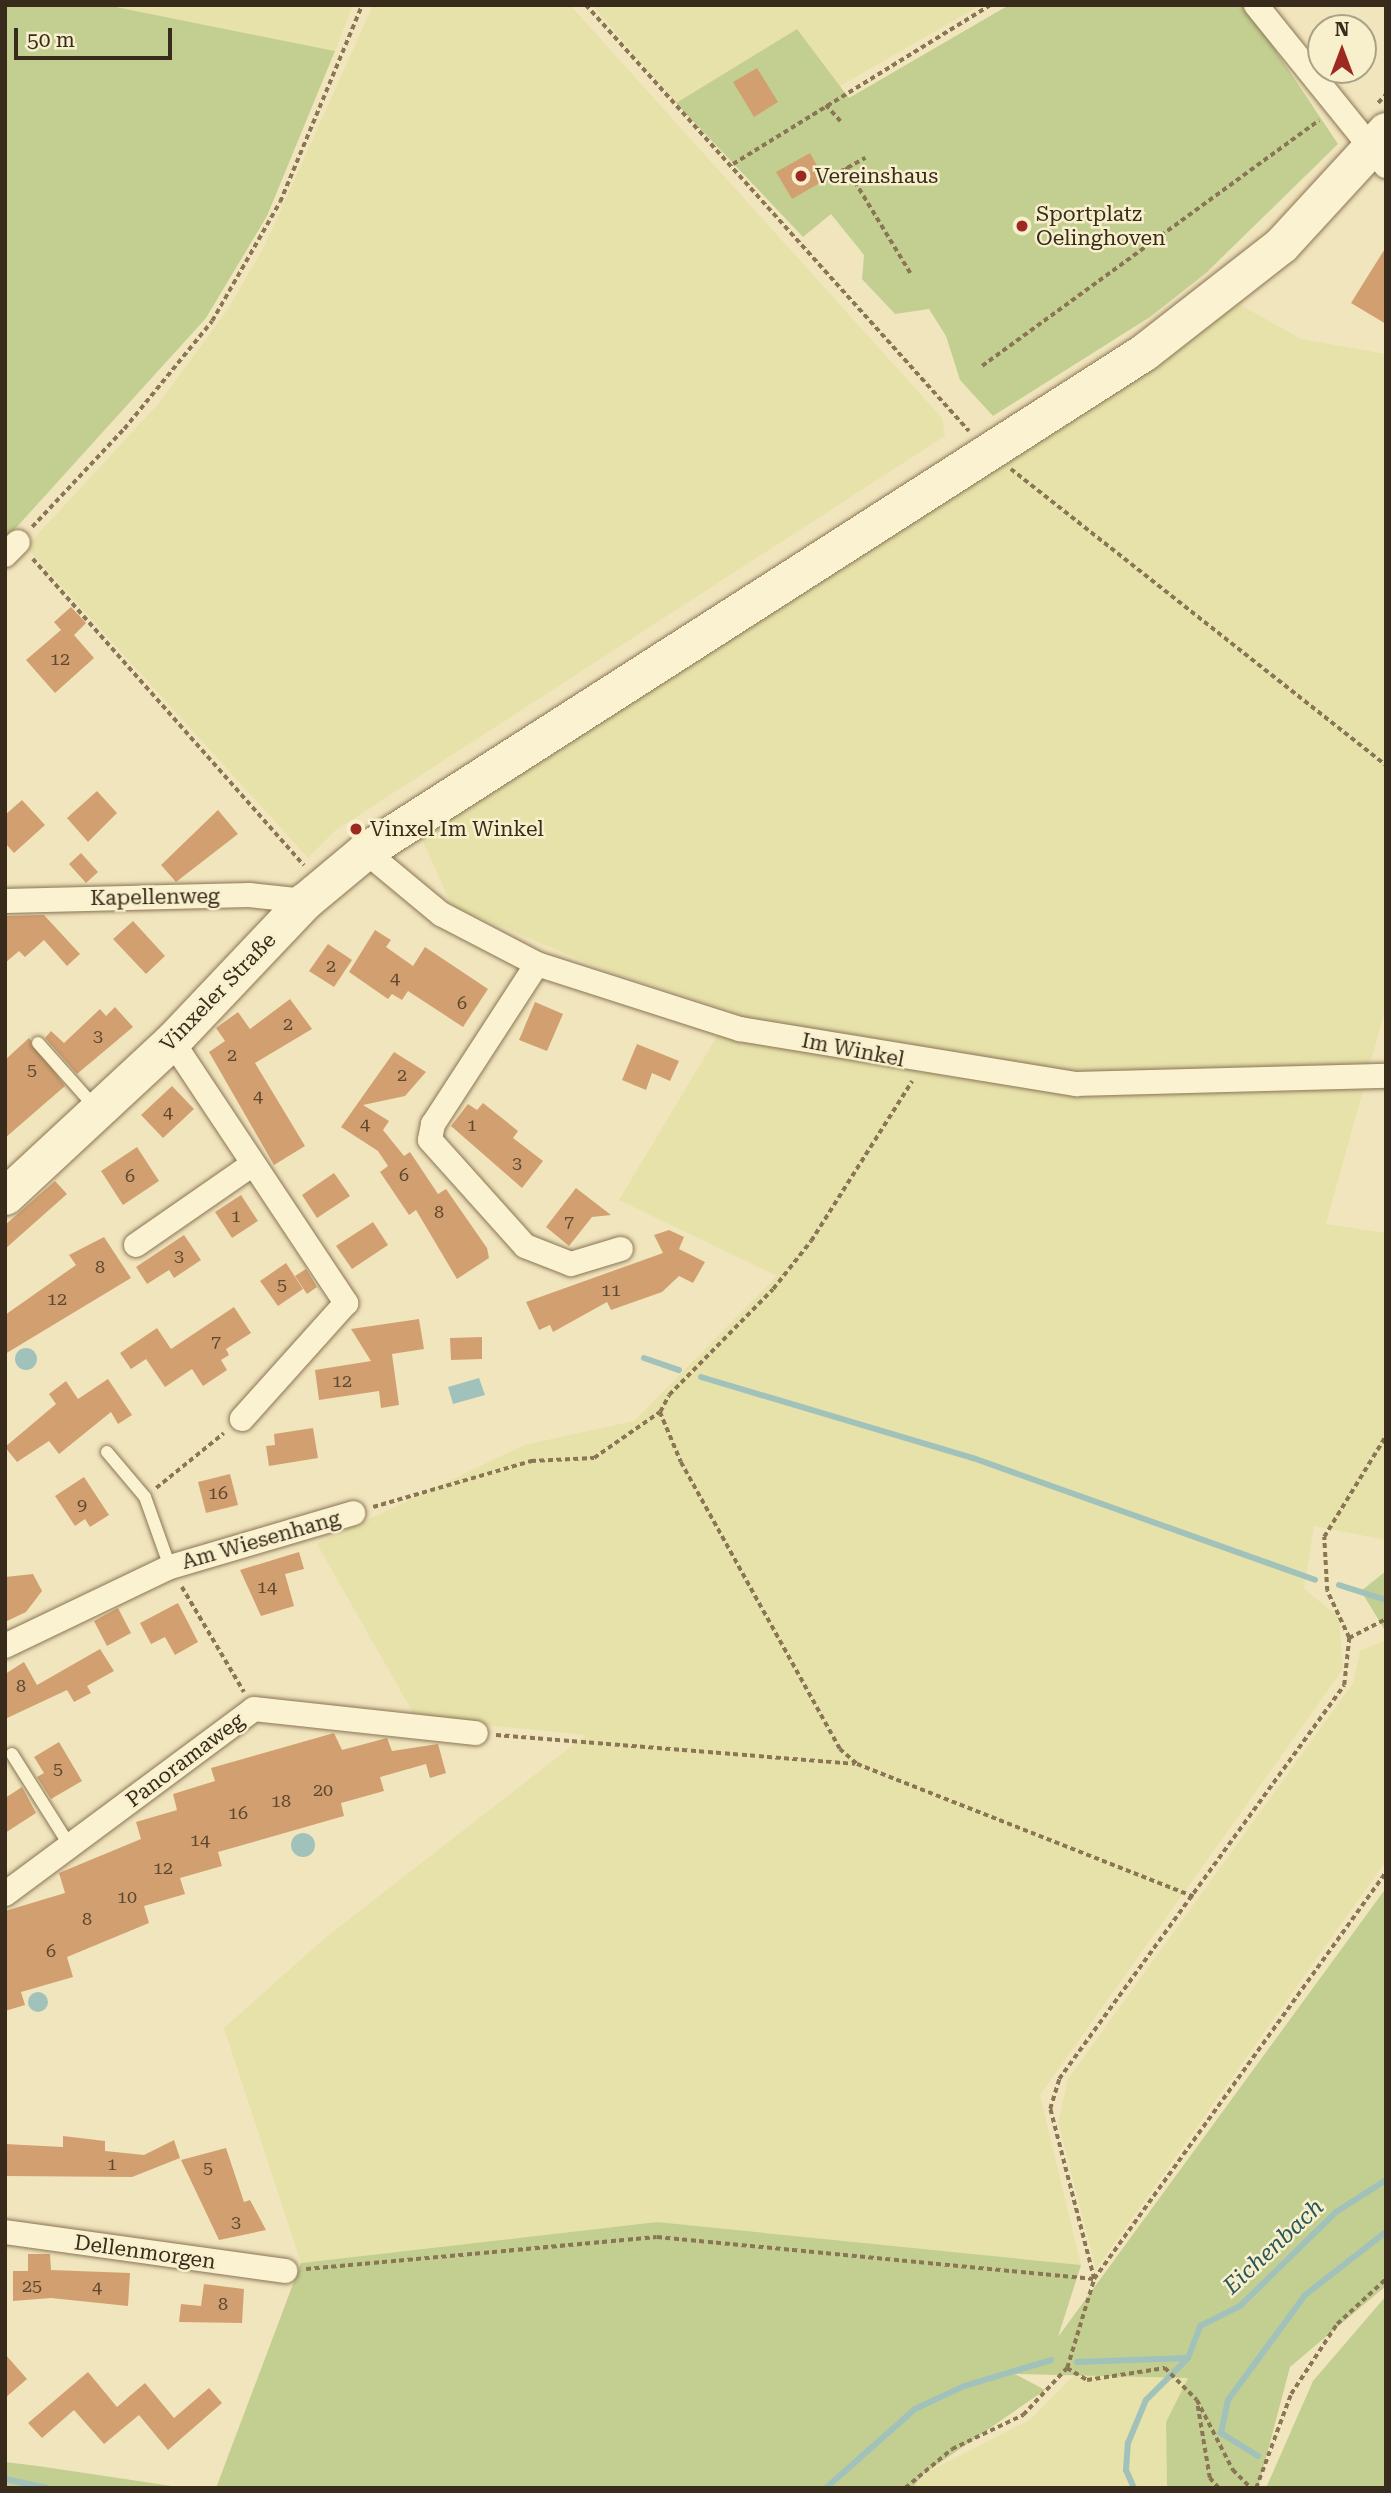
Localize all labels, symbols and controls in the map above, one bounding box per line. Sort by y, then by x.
scale bar [18,14,175,58]
north arrow [1307,14,1377,84]
text: N [1335,18,1349,41]
text: 50 m [27,28,75,52]
place label: Vereinshaus [815,163,938,189]
marker: Vereinshaus [793,168,809,184]
place label: Sportplatz Oelinghoven [1036,201,1166,251]
marker: Sportplatz Oelinghoven [1014,218,1030,234]
house number: 12 [50,648,70,670]
place label: Vinxel Im Winkel [370,816,544,842]
marker: Vinxel Im Winkel [348,821,364,837]
street label: Kapellenweg [90,883,220,911]
street label: Vinxeler Straße [155,927,281,1057]
house number: 2 [326,955,336,977]
house number: 4 [390,967,400,989]
house number: 6 [457,992,467,1014]
house number: 2 [283,1013,293,1035]
house number: 3 [93,1025,103,1047]
street label: Im Winkel [800,1028,906,1072]
house number: 2 [227,1044,237,1066]
house number: 5 [27,1059,37,1081]
house number: 2 [397,1064,407,1086]
house number: 4 [253,1085,263,1107]
house number: 4 [163,1101,173,1123]
house number: 4 [360,1113,370,1135]
house number: 1 [467,1114,477,1136]
house number: 3 [512,1152,522,1174]
house number: 6 [399,1164,409,1186]
house number: 6 [125,1165,135,1187]
house number: 8 [434,1201,444,1223]
house number: 1 [231,1205,241,1227]
house number: 7 [564,1211,574,1233]
house number: 3 [174,1245,184,1267]
house number: 8 [95,1256,105,1278]
house number: 5 [277,1274,287,1296]
house number: 11 [601,1279,621,1301]
house number: 12 [47,1288,67,1310]
house number: 7 [211,1331,221,1353]
house number: 12 [332,1370,352,1392]
house number: 16 [208,1482,228,1504]
house number: 9 [77,1494,87,1516]
street label: Am Wiesenhang [179,1505,343,1575]
house number: 14 [257,1576,277,1598]
house number: 8 [16,1675,26,1697]
street label: Panoramaweg [121,1708,249,1812]
house number: 5 [53,1758,63,1780]
house number: 20 [313,1779,333,1801]
house number: 18 [271,1790,291,1812]
house number: 16 [228,1802,248,1824]
house number: 14 [190,1829,210,1851]
house number: 12 [153,1857,173,1879]
house number: 10 [117,1886,137,1908]
house number: 8 [82,1908,92,1930]
house number: 6 [46,1940,56,1962]
house number: 1 [107,2153,117,2175]
house number: 5 [203,2157,213,2179]
water label: Eichenbach [1218,2194,1330,2300]
house number: 3 [231,2211,241,2233]
street label: Dellenmorgen [73,2230,217,2274]
house number: 25 [22,2275,42,2297]
house number: 4 [92,2276,102,2298]
house number: 8 [218,2293,228,2315]

